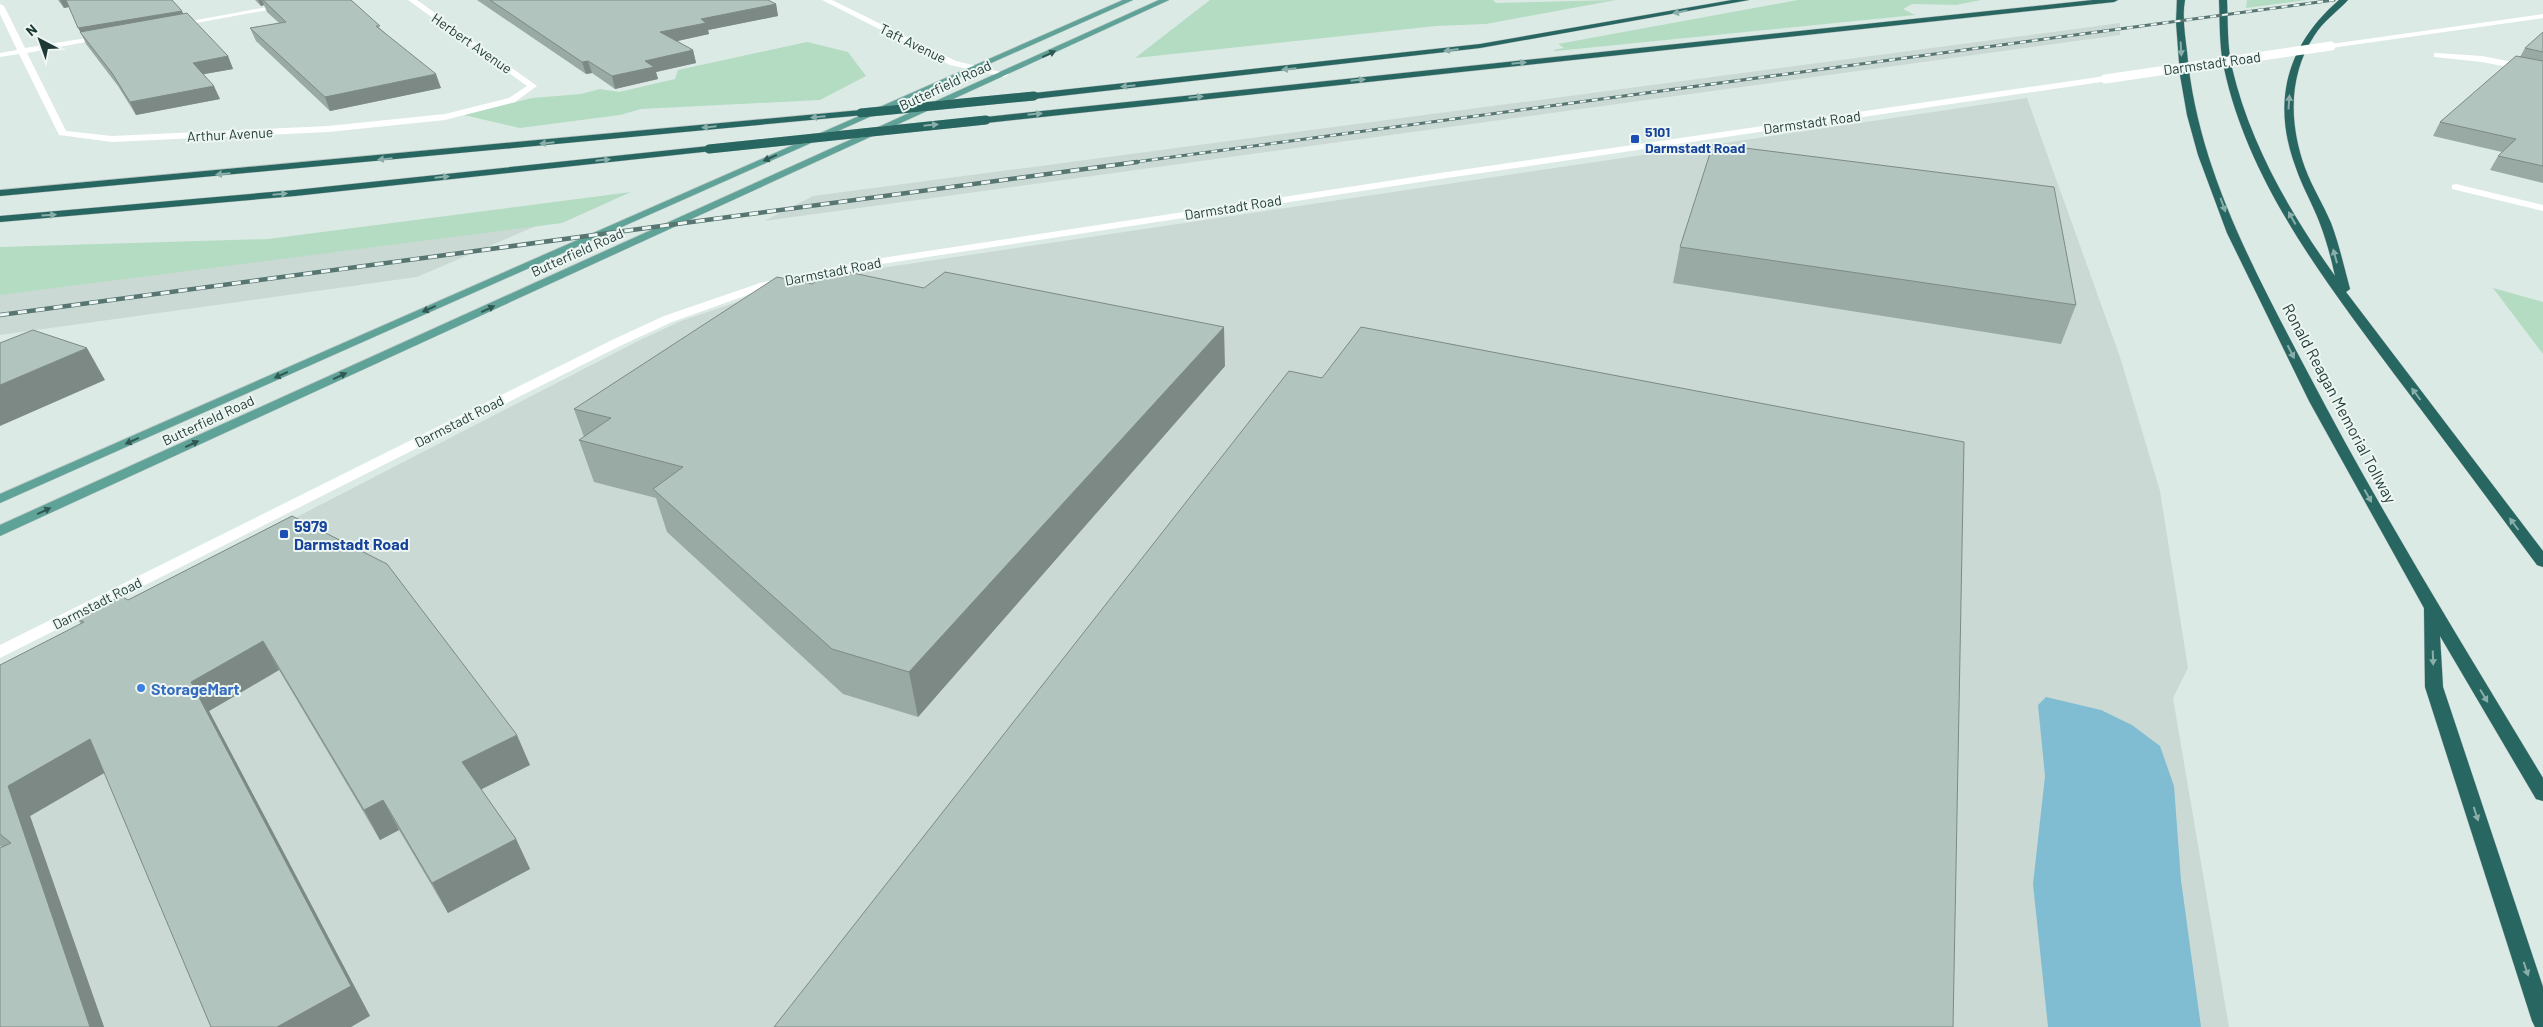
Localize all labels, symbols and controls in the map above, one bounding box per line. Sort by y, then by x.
street label: Herbert Avenue [428,9,516,77]
one-way arrow [1672,9,1688,17]
north arrow [15,15,65,65]
text: N [22,20,40,39]
street label: Taft Avenue [877,20,949,66]
one-way arrow [2178,41,2186,57]
one-way arrow [1442,46,1458,54]
street label: Darmstadt Road [2162,48,2262,78]
one-way arrow [1042,49,1056,57]
street label: Butterfield Road [896,56,994,114]
one-way arrow [1512,59,1528,67]
one-way arrow [1281,65,1297,73]
one-way arrow [1350,76,1366,84]
one-way arrow [1119,82,1135,90]
one-way arrow [1189,93,1205,101]
one-way arrow [2285,93,2293,109]
street label: Darmstadt Road [1762,107,1862,137]
one-way arrow [1027,110,1043,118]
one-way arrow [810,113,826,121]
one-way arrow [923,121,939,129]
street label: Arthur Avenue [186,123,274,145]
place label: 5101 Darmstadt Road [1645,123,1746,156]
one-way arrow [700,124,716,132]
marker: 5101 Darmstadt Road [1629,133,1641,145]
one-way arrow [539,139,555,147]
one-way arrow [763,154,777,162]
one-way arrow [377,155,393,163]
one-way arrow [596,156,612,164]
one-way arrow [215,170,231,178]
one-way arrow [434,173,450,181]
one-way arrow [272,190,288,198]
street label: Darmstadt Road [1183,191,1283,223]
one-way arrow [2219,198,2227,213]
one-way arrow [41,211,57,219]
one-way arrow [2288,211,2296,225]
street label: Butterfield Road [528,224,626,280]
one-way arrow [2330,248,2338,263]
street label: Darmstadt Road [783,253,883,289]
street label: Ronald Reagan Memorial Tollway [2279,300,2401,507]
one-way arrow [481,304,495,312]
one-way arrow [422,305,436,313]
one-way arrow [2287,345,2295,360]
one-way arrow [274,371,288,379]
one-way arrow [333,372,347,380]
one-way arrow [2411,387,2421,401]
street label: Butterfield Road [159,391,257,449]
street label: Darmstadt Road [412,391,506,451]
one-way arrow [125,437,139,445]
one-way arrow [185,439,199,447]
one-way arrow [2363,489,2372,502]
one-way arrow [37,507,51,515]
place label: 5979 Darmstadt Road [294,516,409,553]
one-way arrow [2508,518,2519,531]
marker: 5979 Darmstadt Road [278,528,290,540]
street label: Darmstadt Road [50,573,144,633]
one-way arrow [2429,651,2437,667]
place label: StorageMart [151,679,240,698]
marker: StorageMart [135,682,147,694]
one-way arrow [2480,689,2489,702]
one-way arrow [2473,807,2480,822]
one-way arrow [2523,961,2530,976]

